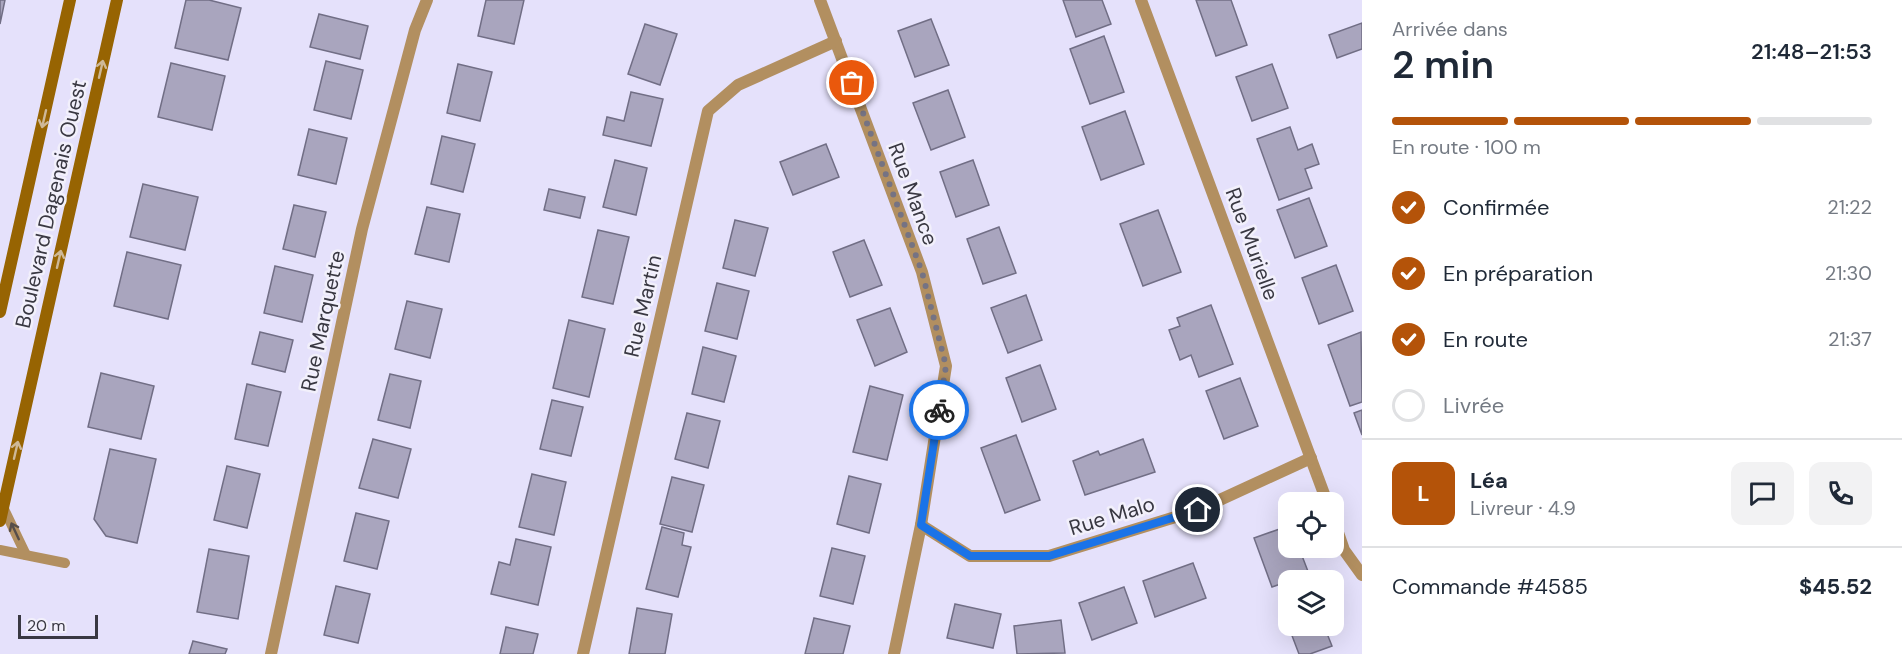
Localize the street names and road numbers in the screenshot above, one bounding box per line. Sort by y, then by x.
street label: Boulevard Dagenais Ouest [9,77,93,331]
street label: Rue Mance [882,139,944,249]
street label: Rue Murielle [1219,184,1285,304]
street label: Rue Marquette [294,248,352,394]
street label: Rue Martin [618,252,668,360]
street label: Rue Malo [1066,490,1158,542]

